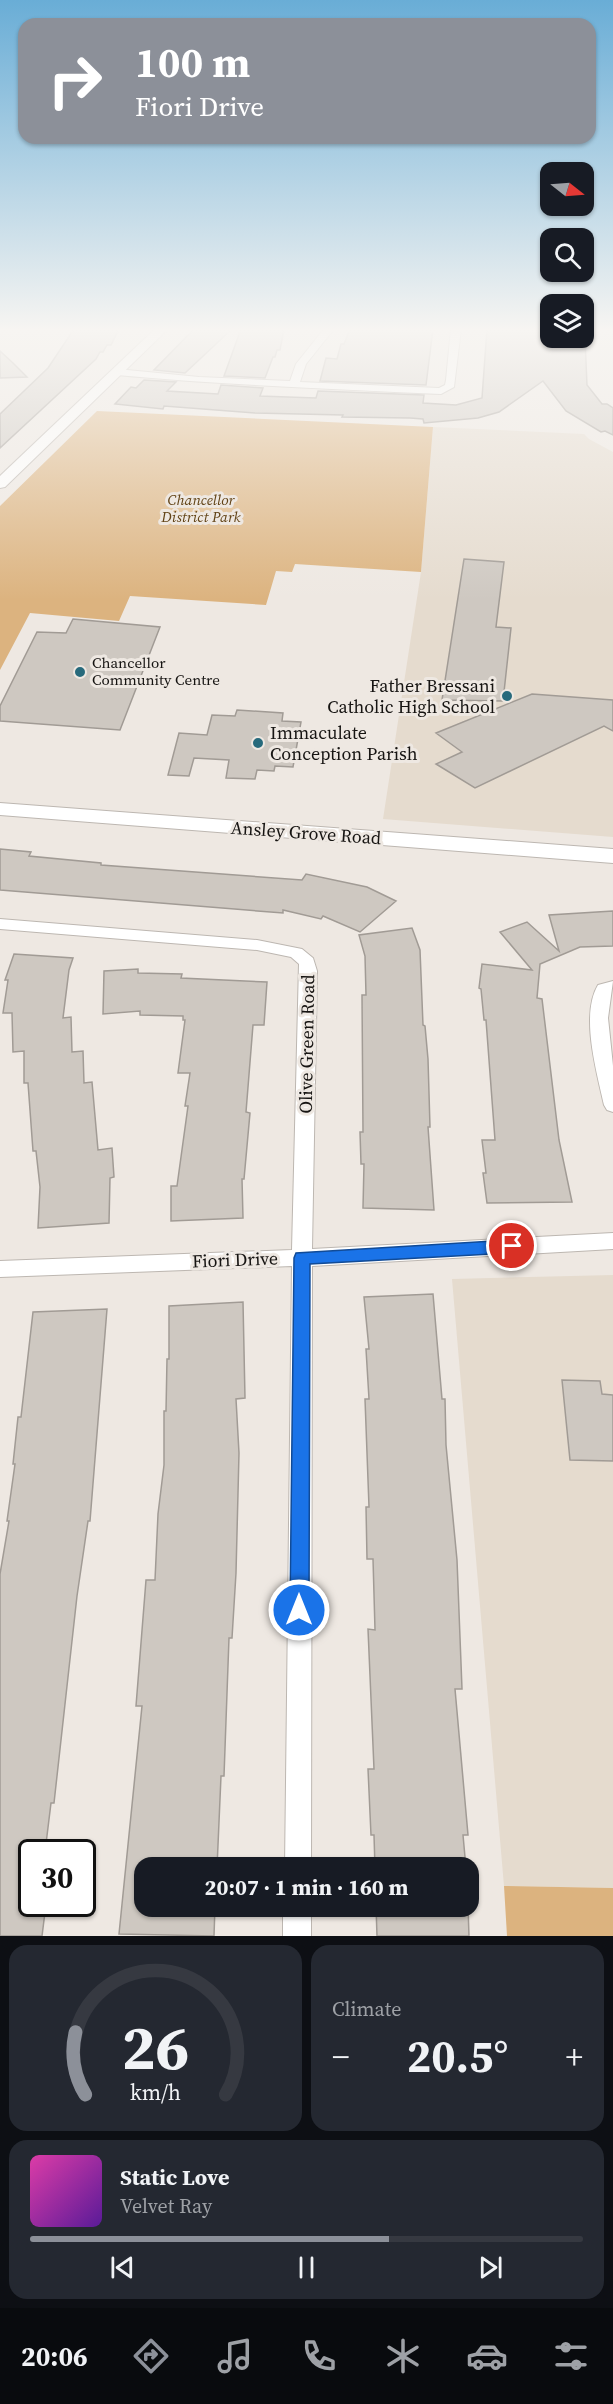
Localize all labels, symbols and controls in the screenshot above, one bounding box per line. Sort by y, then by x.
text: 100 m [135,33,250,91]
icon: right [36,42,114,120]
text: Fiori Drive [135,88,264,125]
north arrow [540,162,594,216]
map controls [540,162,594,348]
button: search [540,228,594,282]
button: layers [540,294,594,348]
park label: Chancellor District Park [160,489,242,527]
place label: Chancellor Community Centre [92,652,220,690]
marker: Chancellor Community Centre [73,665,87,679]
place label: Father Bressani Catholic High School [327,673,495,719]
marker: Father Bressani Catholic High School [500,689,514,703]
place label: Immaculate Conception Parish [270,720,418,766]
marker: Immaculate Conception Parish [251,736,265,750]
street label: Ansley Grove Road [230,815,382,850]
street label: Olive Green Road [293,974,320,1114]
pin [486,1220,537,1271]
icon: arrive [495,1229,528,1262]
street label: Fiori Drive [192,1246,278,1273]
position arrow [267,1578,331,1642]
speed limit sign: 30 [18,1839,96,1917]
text: 20:07 · 1 min · 160 m [205,1872,408,1902]
text: Climate [332,1995,401,2023]
text: 26 [122,2004,189,2090]
text: 20.5° [407,2025,508,2087]
text: − [332,2034,350,2079]
text: + [566,2034,583,2079]
text: km/h [130,2078,181,2107]
text: Static Love [120,2162,230,2192]
text: Velvet Ray [120,2192,212,2220]
icon: previous [106,2251,139,2284]
icon: pause [290,2251,323,2284]
icon: next [474,2251,507,2284]
icon: directions [130,2335,172,2377]
icon: music [214,2335,256,2377]
icon: phone [298,2335,340,2377]
icon: climate [382,2335,424,2377]
icon: car [466,2335,508,2377]
icon: filters [550,2335,592,2377]
text: 20:06 [21,2338,88,2375]

